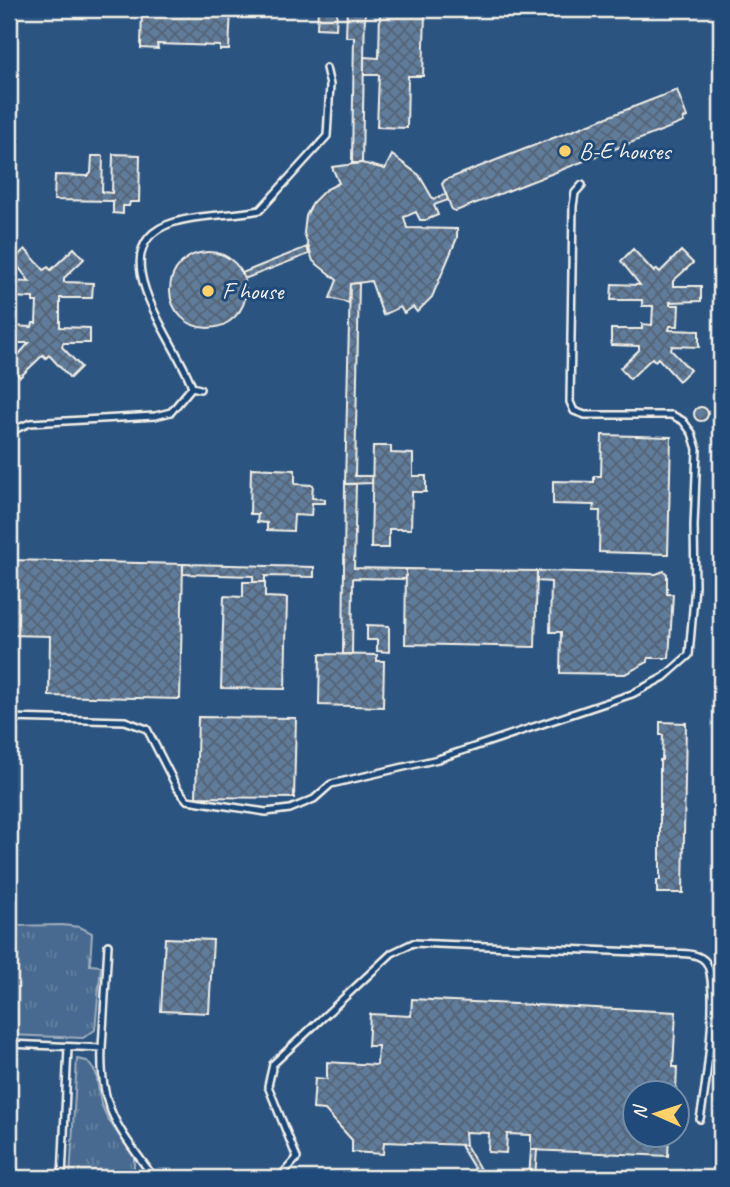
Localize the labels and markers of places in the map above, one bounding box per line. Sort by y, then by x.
place label: B-E houses [579,136,672,166]
marker: B-E houses [557,143,573,159]
place label: F house [222,276,285,306]
marker: F house [200,283,216,299]

